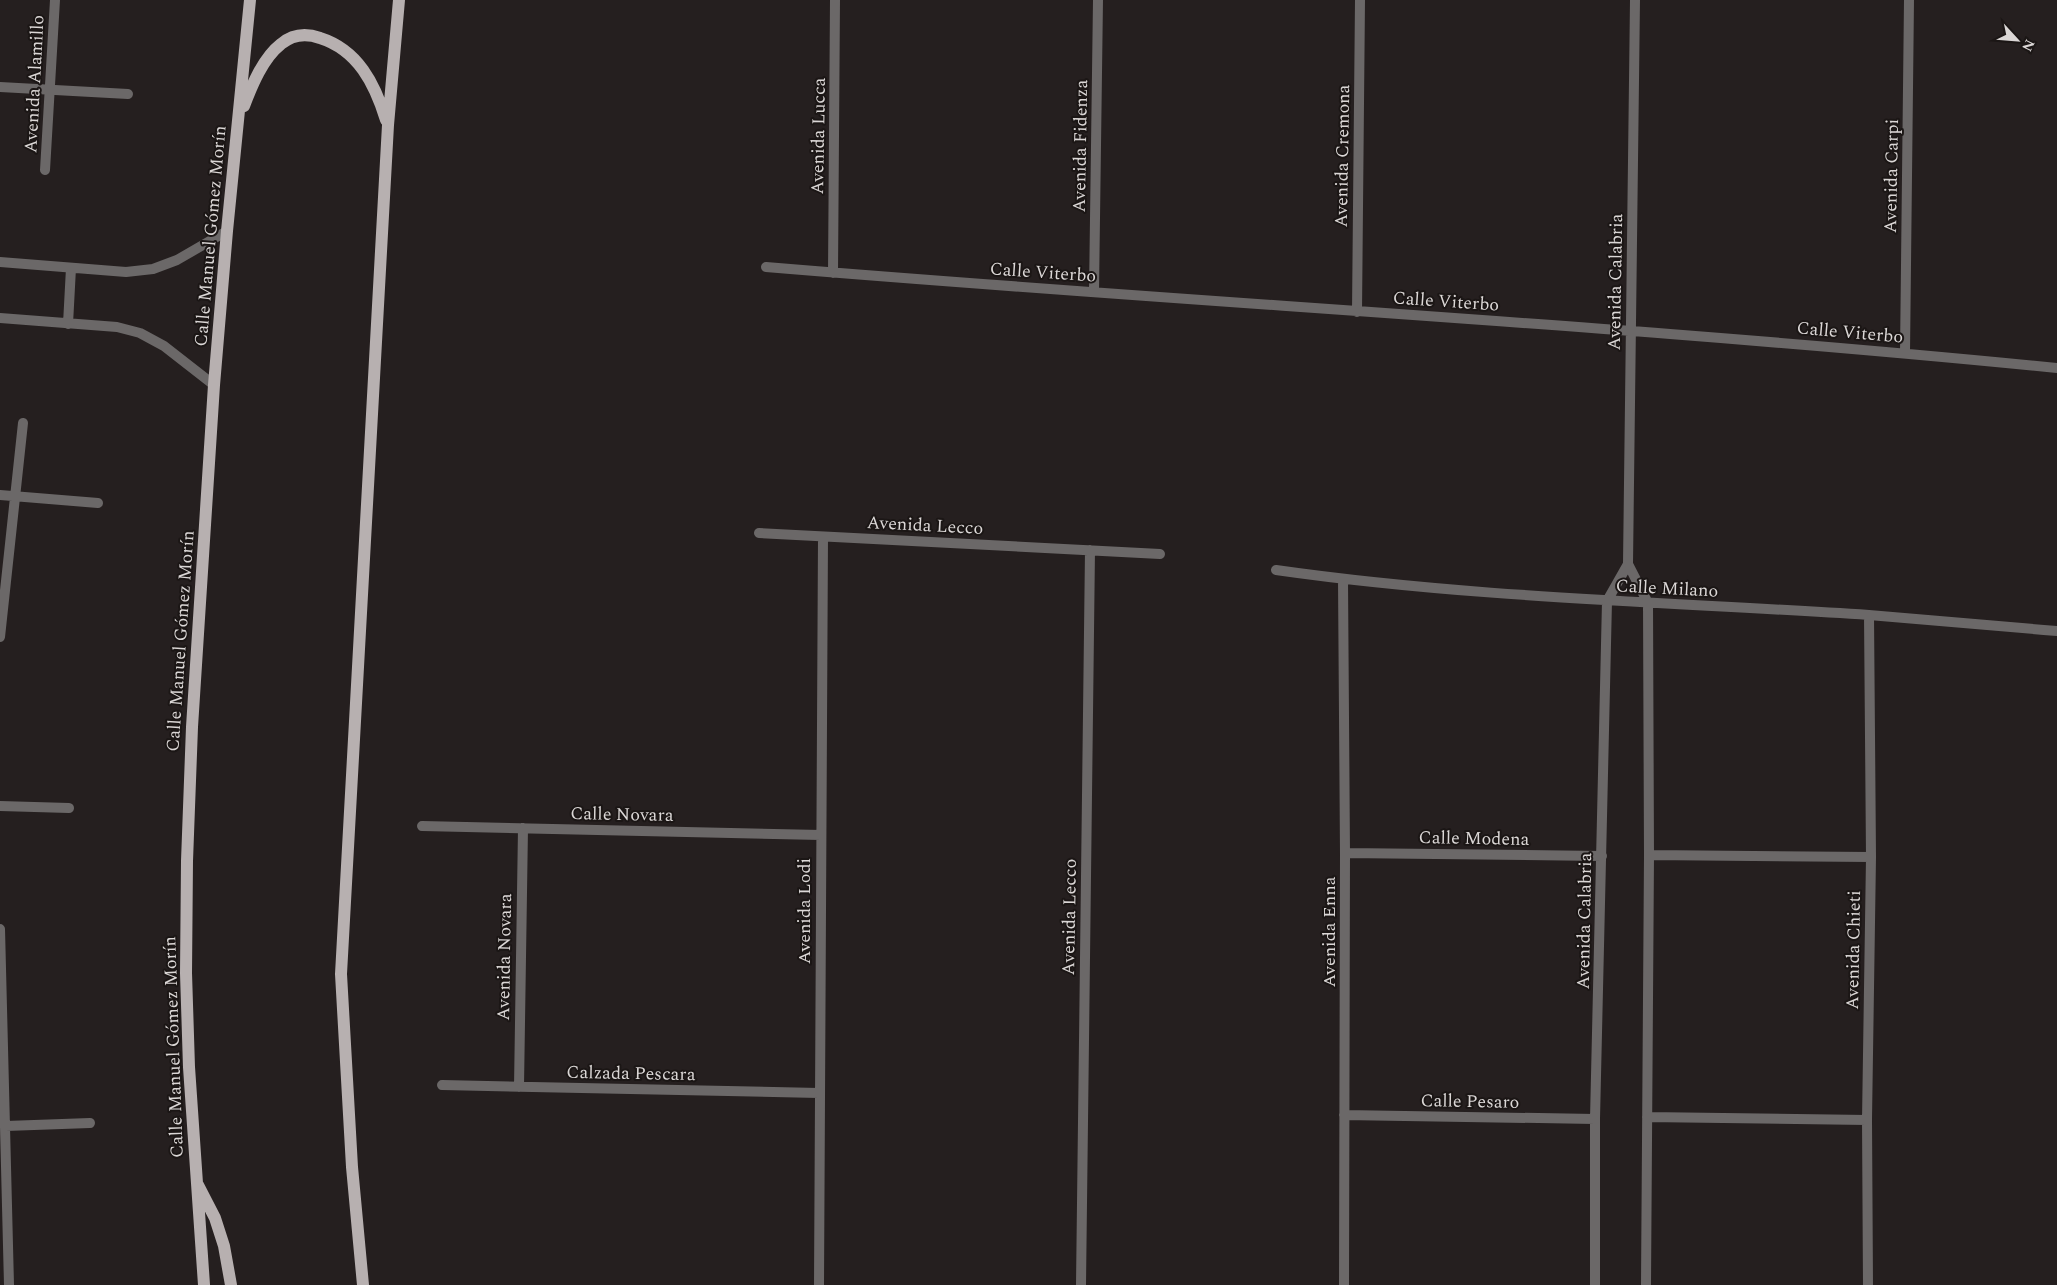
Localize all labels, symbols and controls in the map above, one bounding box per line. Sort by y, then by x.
street label: Avenida Alamillo [17,14,52,154]
north arrow [1992,15,2042,65]
text: N [2016,36,2040,55]
street label: Avenida Lucca [804,77,833,195]
street label: Avenida Fidenza [1066,79,1095,213]
street label: Avenida Cremona [1328,84,1357,228]
street label: Avenida Carpi [1877,119,1906,233]
street label: Calle Manuel Gómez Morín [187,124,234,348]
street label: Avenida Calabria [1601,213,1630,351]
street label: Calle Viterbo [989,255,1097,290]
street label: Calle Viterbo [1392,284,1500,319]
street label: Calle Viterbo [1796,314,1904,351]
street label: Avenida Lecco [866,509,984,542]
street label: Calle Manuel Gómez Morín [159,529,202,753]
street label: Calle Milano [1615,572,1719,605]
street label: Calle Novara [570,800,674,829]
street label: Calle Modena [1418,824,1530,853]
street label: Avenida Calabria [1570,852,1599,990]
street label: Avenida Lodi [791,858,818,964]
street label: Avenida Lecco [1055,858,1084,976]
street label: Avenida Enna [1316,876,1343,987]
street label: Avenida Chieti [1839,890,1868,1010]
street label: Avenida Novara [490,893,519,1021]
street label: Calle Manuel Gómez Morín [156,936,191,1158]
street label: Calzada Pescara [566,1059,696,1088]
street label: Calle Pesaro [1420,1087,1520,1116]

